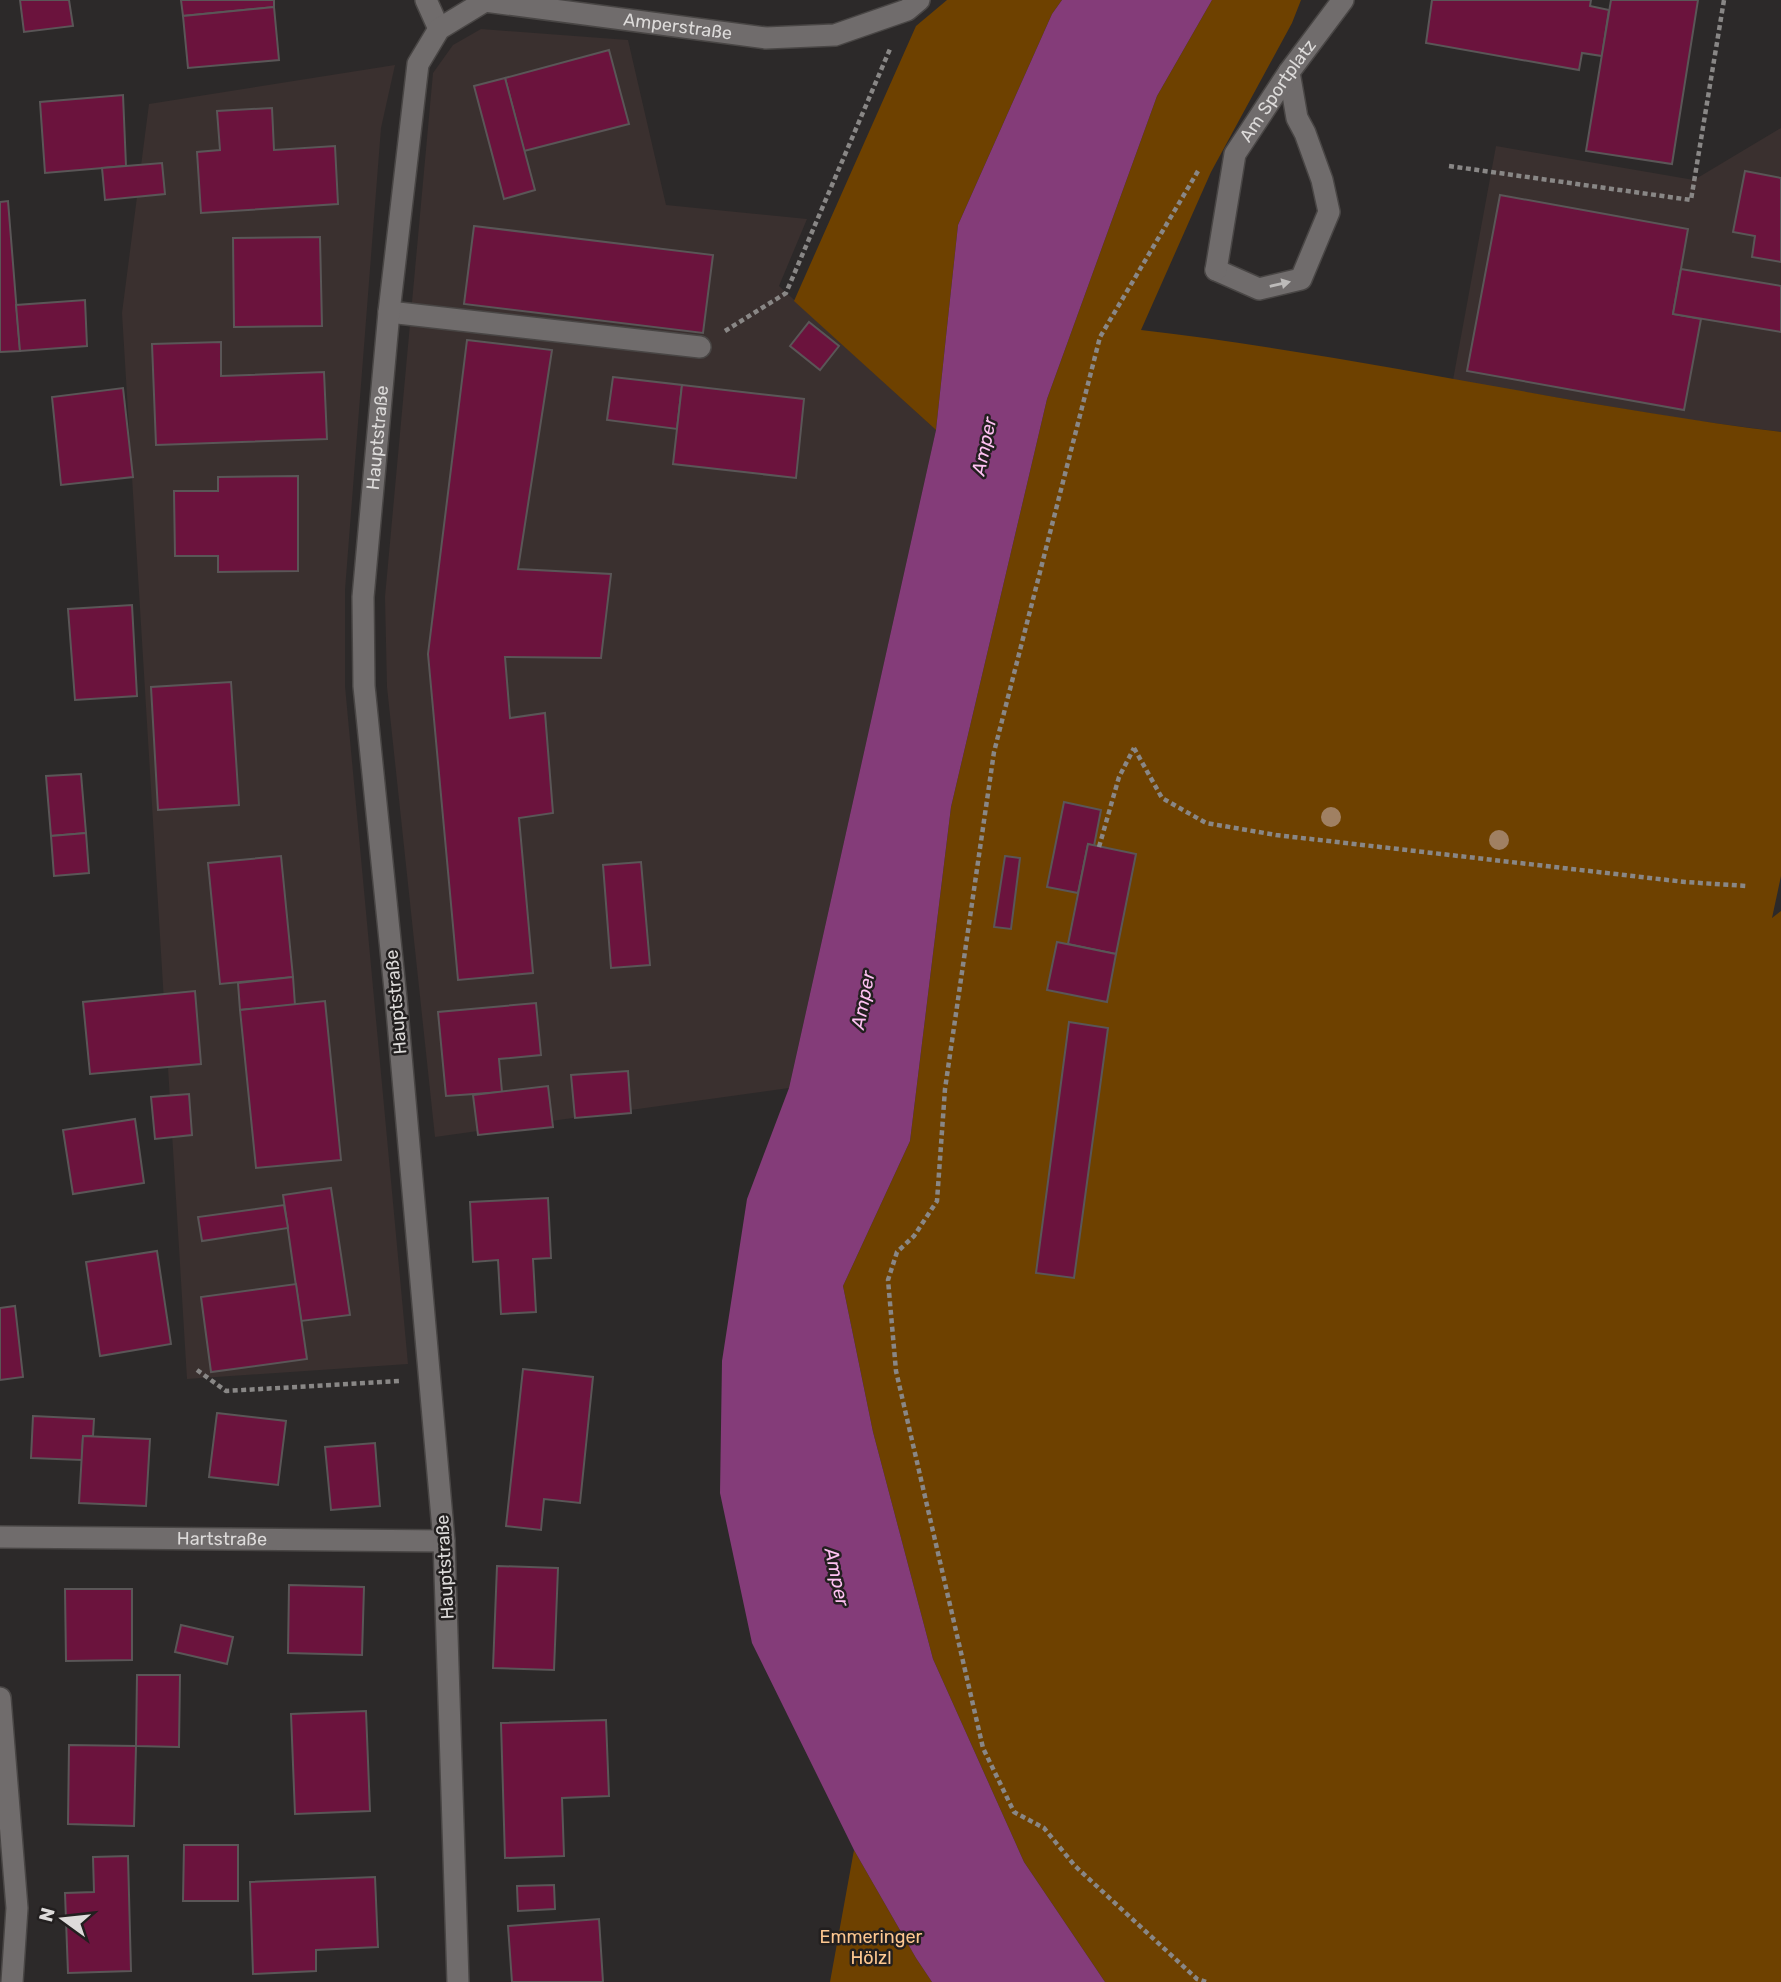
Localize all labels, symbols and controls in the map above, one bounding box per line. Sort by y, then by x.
street label: Amperstraße [622,8,733,44]
street label: Am Sportplatz [1235,35,1321,146]
one-way arrow [1269,278,1291,289]
street label: Hauptstraße [362,384,393,491]
water label: Amper [966,414,1002,478]
street label: Hauptstraße [380,949,412,1055]
water label: Amper [846,968,880,1032]
street label: Hauptstraße [431,1514,459,1620]
street label: Hartstraße [177,1528,267,1550]
water label: Amper [819,1545,855,1609]
north arrow [28,1884,98,1954]
text: N [34,1905,60,1924]
park label: Emmeringer Hölzl [820,1926,923,1969]

